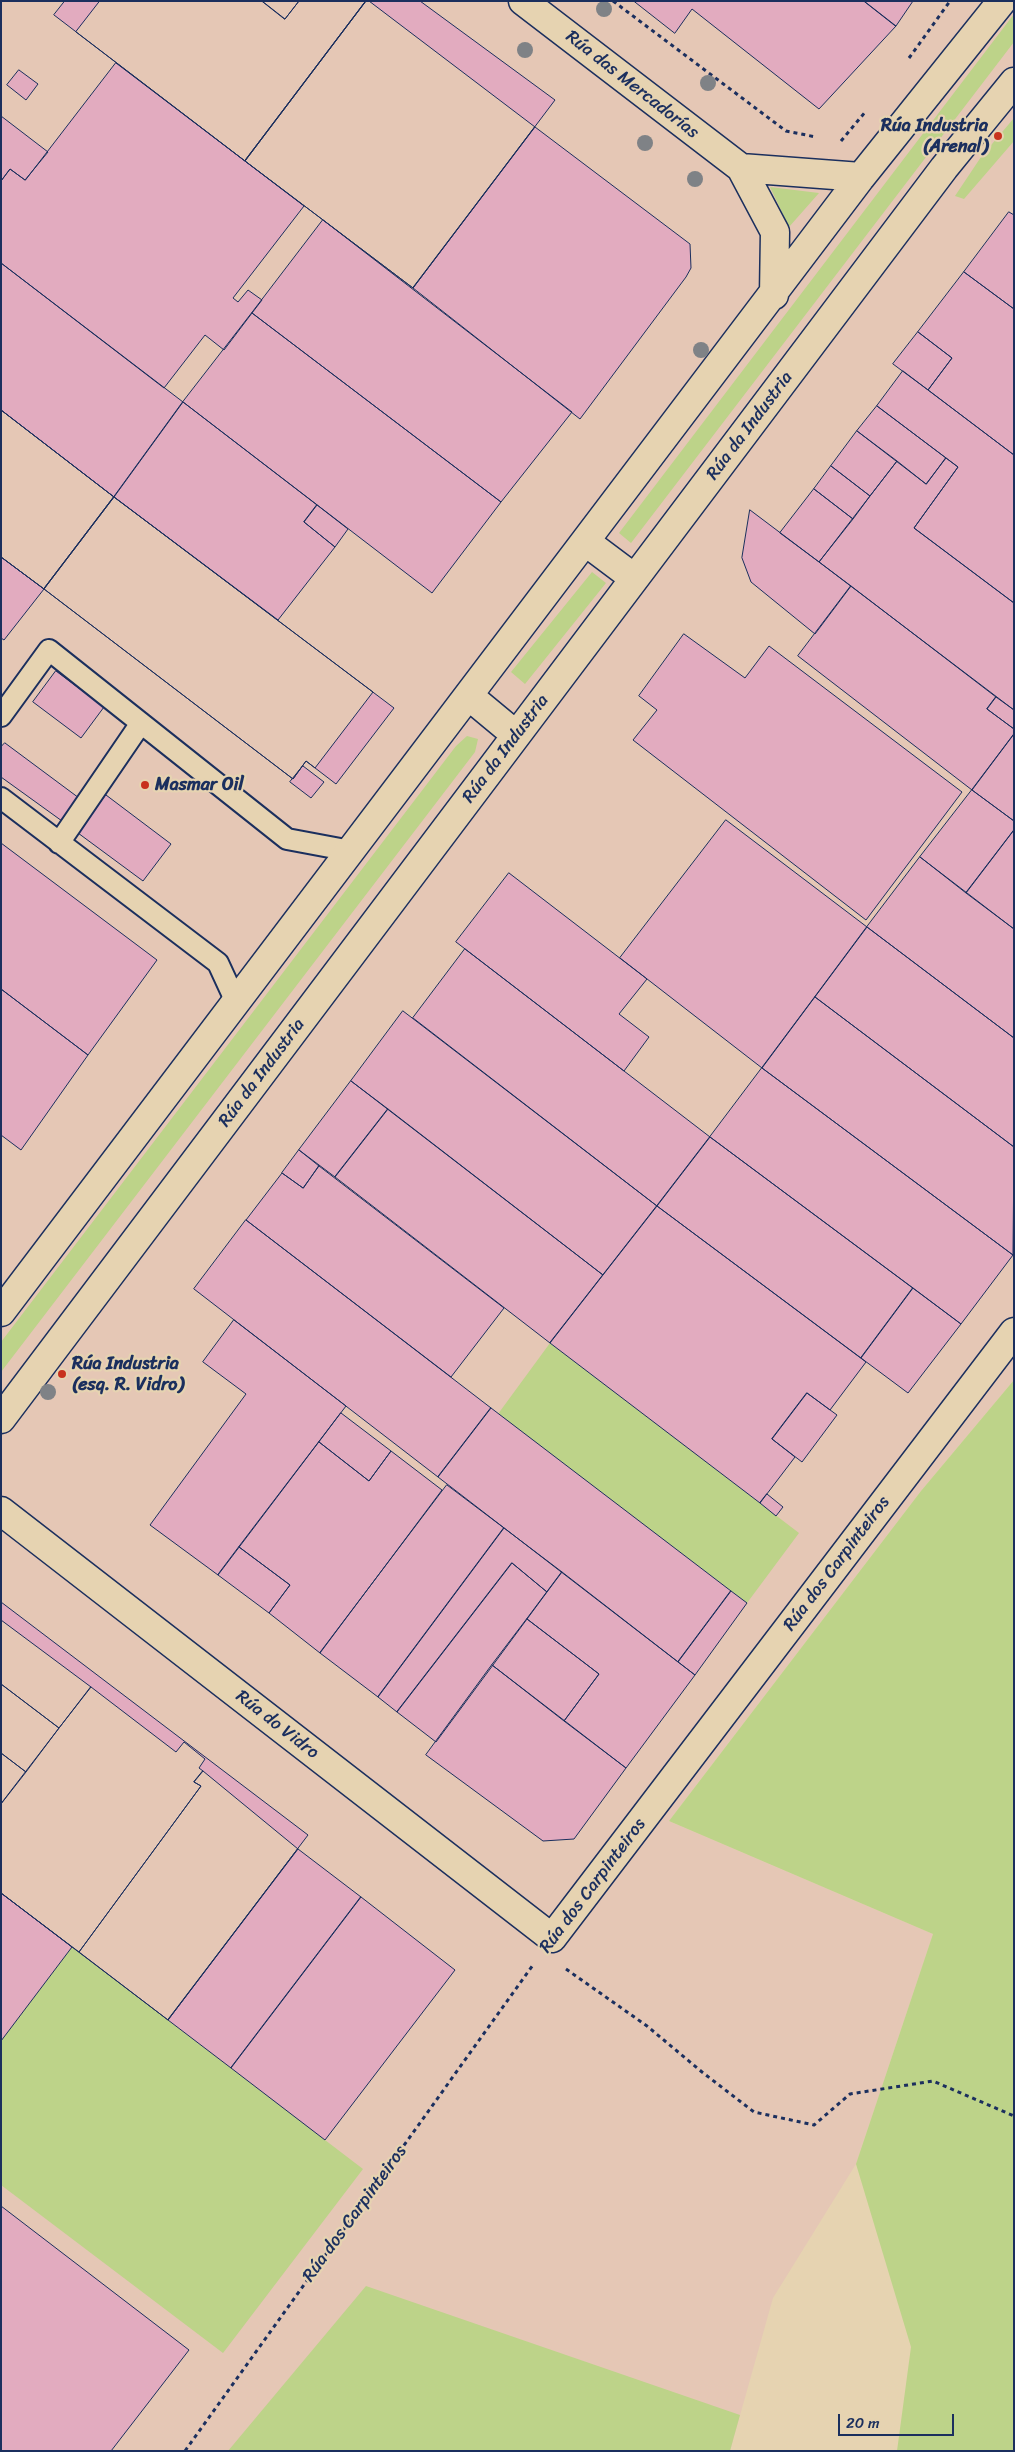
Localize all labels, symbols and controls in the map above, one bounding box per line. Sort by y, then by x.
street label: Rúa das Mercadorías [561,26,703,144]
place label: Rúa Industria (Arenal) [881,115,988,158]
marker: Rúa Industria (Arenal) [992,130,1004,142]
street label: Rúa da Industria [702,368,798,484]
street label: Rúa da Industria [458,691,554,807]
place label: Masmar Oil [155,774,244,796]
marker: Masmar Oil [139,779,151,791]
street label: Rúa da Industria [214,1015,310,1131]
place label: Rúa Industria (esq. R. Vidro) [72,1353,184,1396]
marker: Rúa Industria (esq. R. Vidro) [56,1368,68,1380]
street label: Rúa dos Carpinteiros [779,1492,895,1636]
street label: Rúa do Vidro [231,1686,323,1764]
street label: Rúa dos Carpinteiros [535,1814,651,1958]
street label: Rúa dos Carpinteiros [298,2142,412,2286]
scale bar [840,2404,956,2436]
text: 20 m [846,2410,880,2436]

